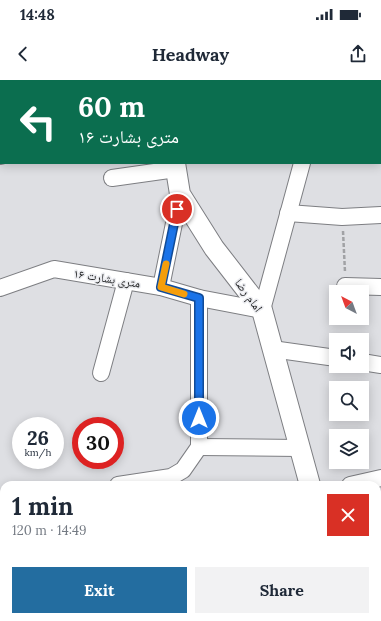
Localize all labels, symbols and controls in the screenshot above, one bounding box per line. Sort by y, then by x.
text: 14:48 [20,5,55,24]
icon: back [12,43,34,65]
text: Headway [152,43,229,66]
icon: share [347,43,369,65]
text: 60 m [78,89,145,125]
icon: left [12,96,64,148]
text: ۱۶ متری بشارت [78,125,179,148]
pin [160,192,194,226]
icon: arrive [166,198,188,220]
street label: ۱۶ متری بشارت [73,265,141,291]
street label: امام رضا [231,275,266,315]
north arrow [329,285,369,325]
map controls [329,285,369,469]
button: sound [329,333,369,373]
button: search [329,381,369,421]
position arrow [178,397,220,439]
speed limit sign: 30 [72,417,124,469]
text: 26 [27,425,49,450]
button: layers [329,429,369,469]
text: km/h [24,446,52,459]
text: 1 min [12,491,73,522]
button: close [327,494,369,536]
text: 120 m · 14:49 [12,522,87,539]
button: Exit [12,567,187,613]
button: Share [195,567,369,613]

